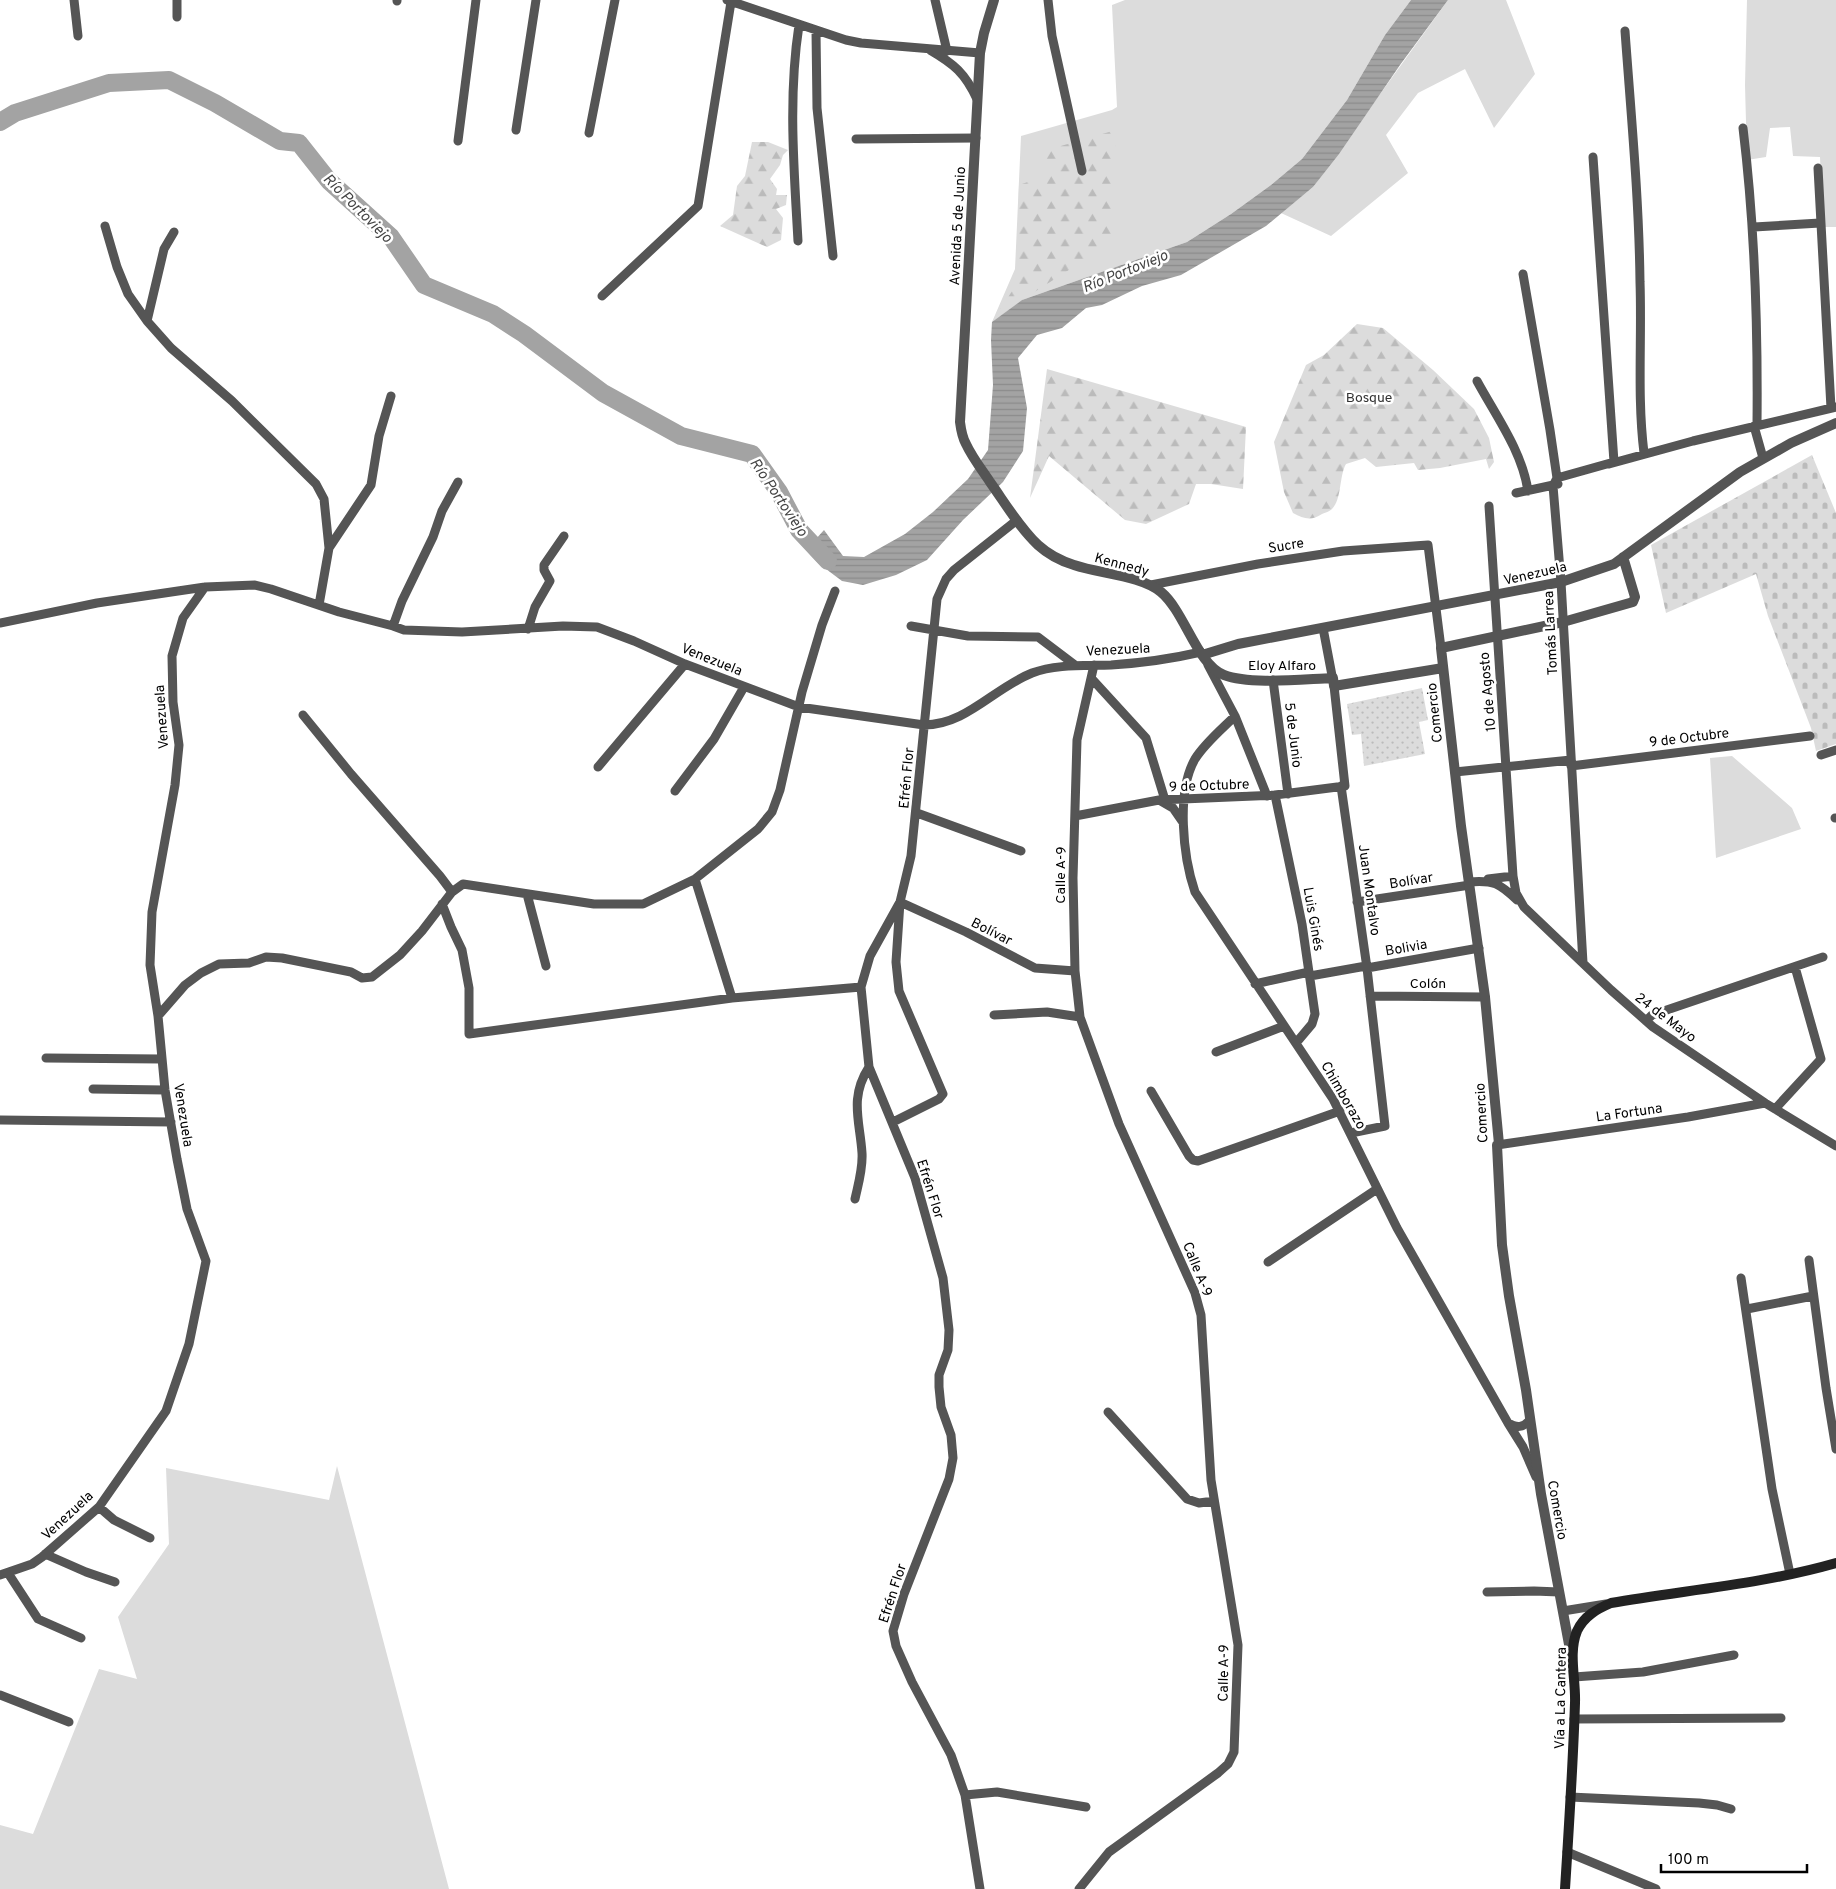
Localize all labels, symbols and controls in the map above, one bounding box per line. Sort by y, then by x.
street label: Avenida 5 de Junio [947,166,970,286]
water label: Río Portoviejo [318,170,396,248]
water label: Río Portoviejo [1080,247,1171,298]
park label: Bosque [1346,390,1392,407]
water label: Río Portoviejo [745,455,811,541]
street label: Sucre [1267,535,1305,558]
street label: Kennedy [1092,550,1151,581]
street label: Venezuela [1502,559,1569,590]
street label: Tomás Larrea [1541,590,1562,676]
street label: Venezuela [678,640,744,680]
street label: Venezuela [1085,640,1151,661]
street label: 10 de Agosto [1477,651,1500,732]
street label: Eloy Alfaro [1248,658,1316,675]
street label: Comercio [1424,682,1447,744]
street label: Venezuela [152,684,173,750]
street label: 5 de Junio [1280,702,1305,769]
street label: 9 de Octubre [1648,725,1730,752]
street label: Efrén Flor [896,746,919,809]
street label: 9 de Octubre [1169,777,1250,796]
street label: Juan Montalvo [1354,843,1383,937]
street label: Calle A-9 [1053,846,1070,904]
street label: Bolívar [1388,870,1435,893]
street label: Luis Ginés [1299,886,1326,952]
street label: Bolívar [968,915,1015,950]
street label: Bolivia [1384,936,1429,961]
street label: Colón [1410,976,1446,993]
street label: 24 de Mayo [1631,990,1699,1047]
street label: Chimborazo [1316,1059,1369,1133]
street label: Venezuela [169,1082,196,1148]
street label: Comercio [1472,1082,1493,1143]
street label: La Fortuna [1595,1100,1664,1127]
street label: Efrén Flor [912,1158,947,1222]
street label: Calle A-9 [1178,1240,1215,1299]
street label: Comercio [1543,1479,1570,1542]
street label: Venezuela [39,1488,97,1544]
street label: Efrén Flor [876,1561,911,1625]
street label: Calle A-9 [1216,1644,1233,1702]
street label: Vía a La Cantera [1552,1647,1571,1749]
scale bar [1661,1842,1807,1874]
text: 100 m [1668,1851,1709,1870]

